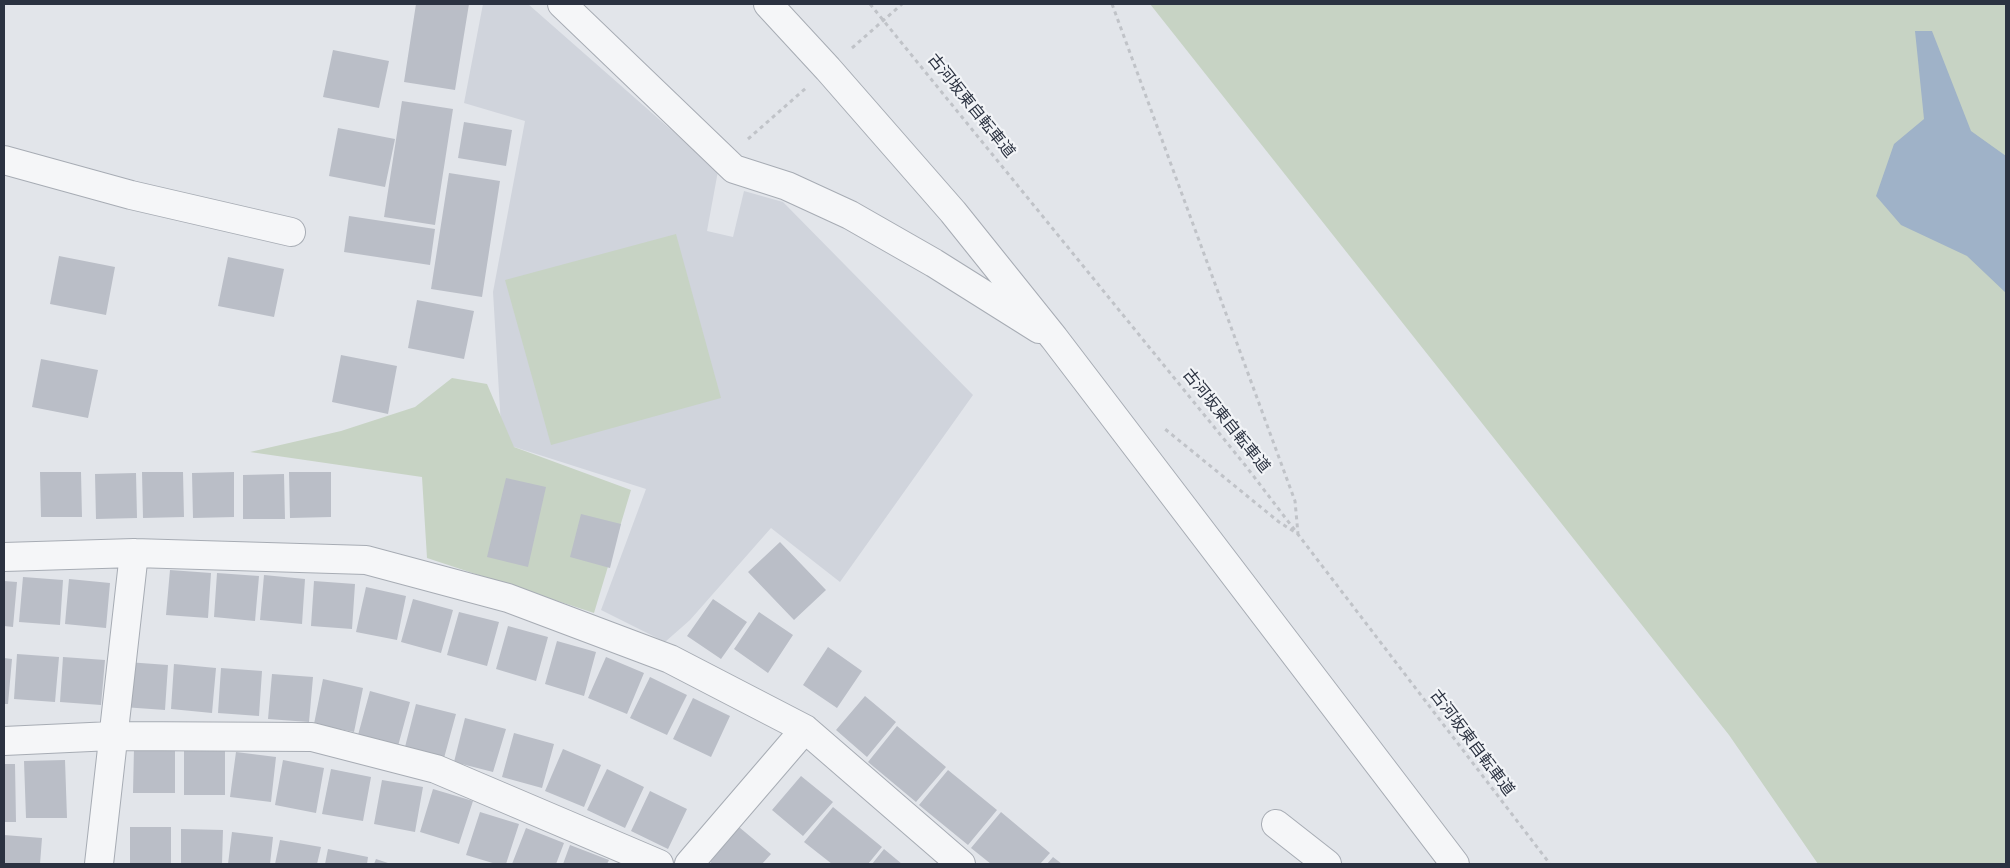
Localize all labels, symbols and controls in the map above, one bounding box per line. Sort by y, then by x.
street label: 古河坂東自転車道 [923,50,1019,162]
street label: 古河坂東自転車道 [1178,365,1274,477]
street label: 古河坂東自転車道 [1426,686,1518,800]

